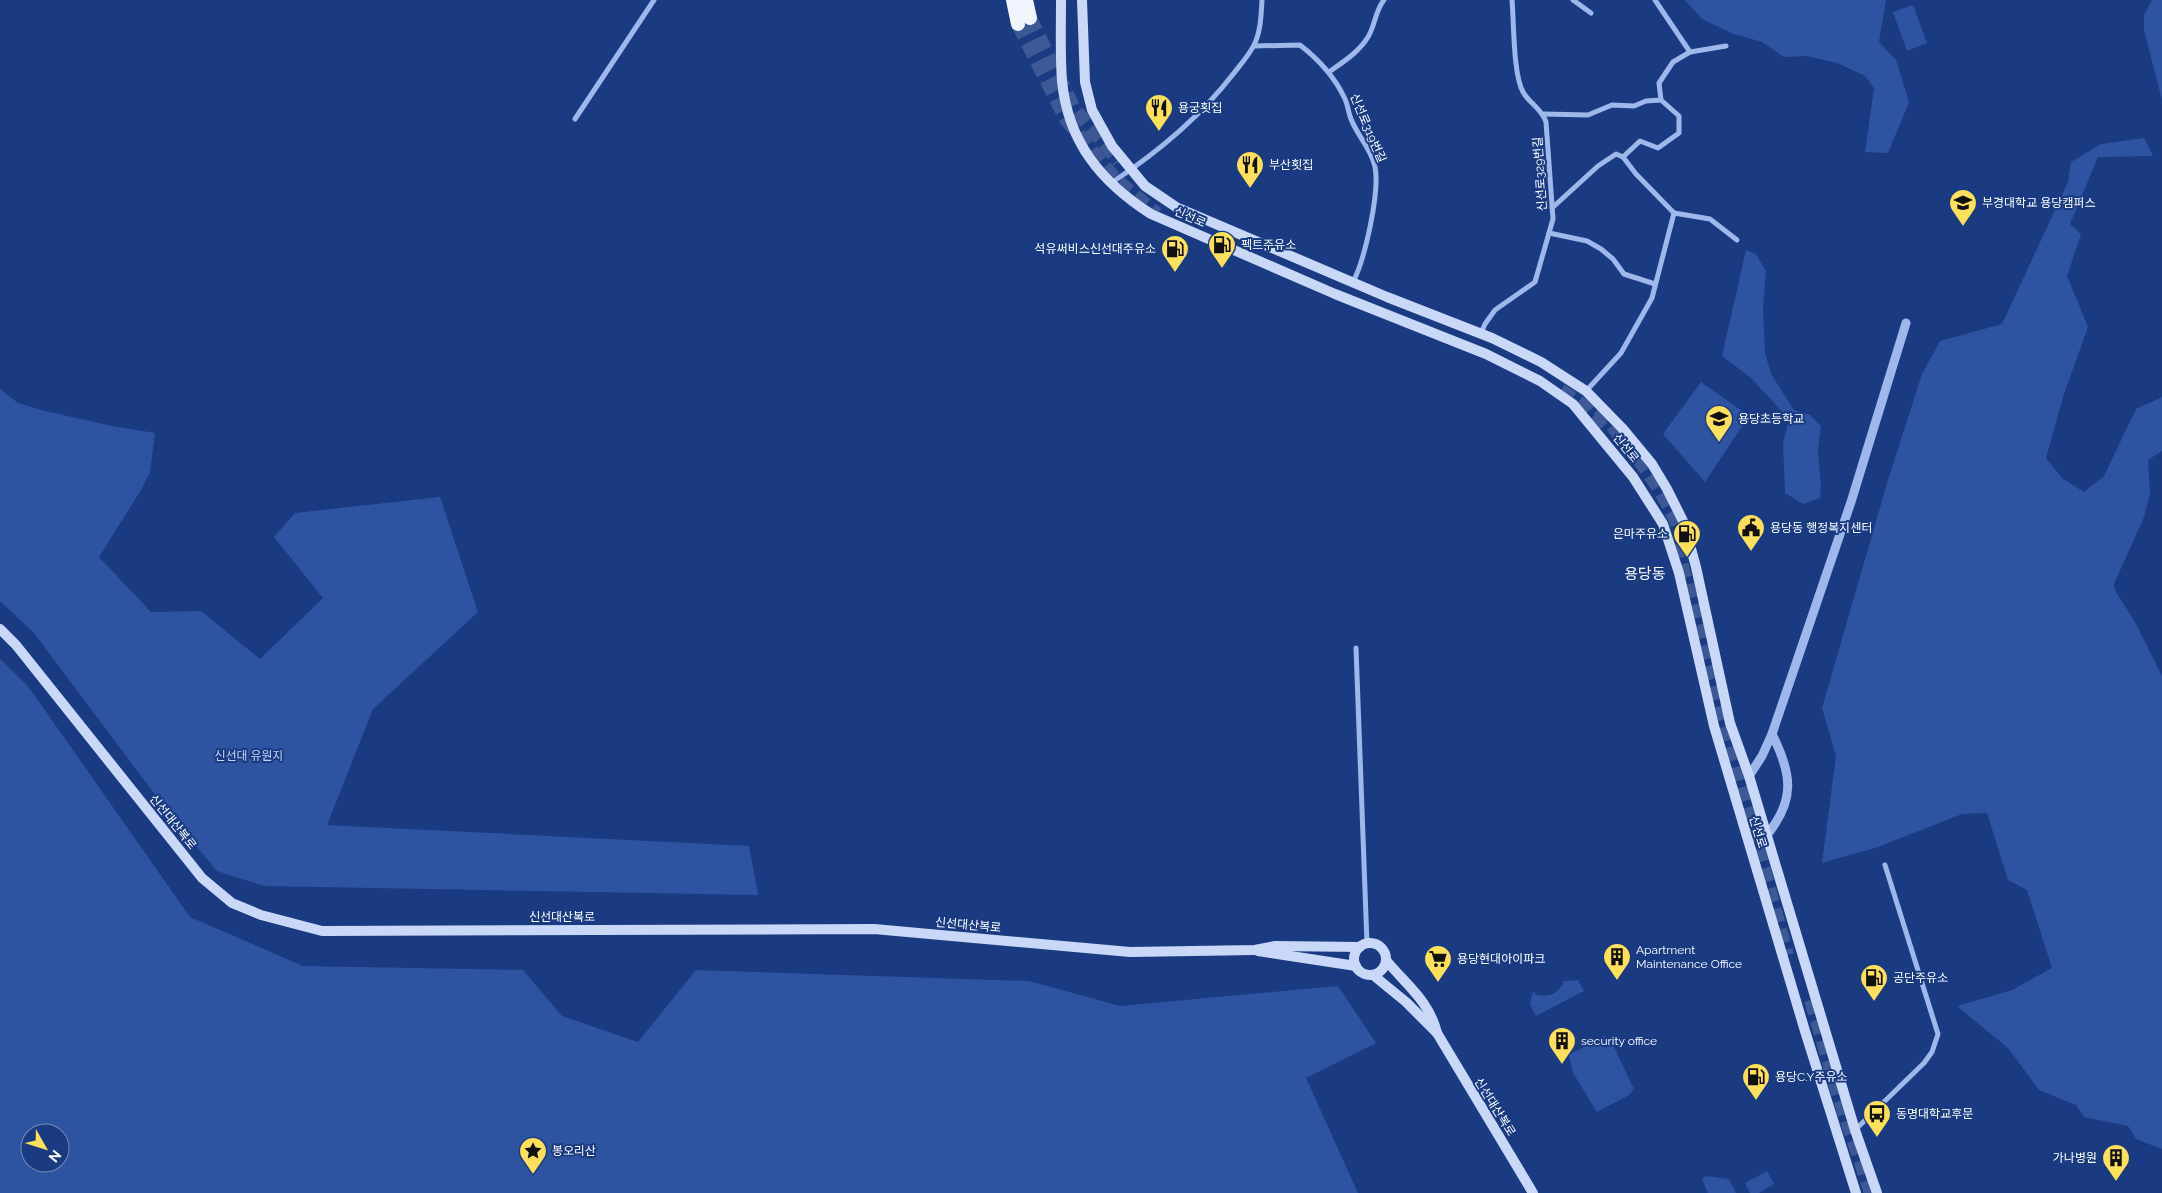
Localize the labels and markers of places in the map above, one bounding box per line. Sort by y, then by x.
restaurant icon: 용궁횟집 [1144,93,1174,132]
place label: 용궁횟집 [1178,101,1222,115]
restaurant icon: 부산횟집 [1235,150,1265,189]
place label: 부산횟집 [1269,158,1313,172]
school or university icon: 부경대학교 용당캠퍼스 [1948,188,1978,227]
place label: 부경대학교 용당캠퍼스 [1982,196,2095,210]
fuel station icon: 펙트주유소 [1207,230,1237,269]
fuel station icon: 석유써비스신선대주유소 [1160,234,1190,273]
place label: 펙트주유소 [1241,238,1296,252]
place label: 석유써비스신선대주유소 [1035,242,1156,256]
school or university icon: 용당초등학교 [1704,404,1734,443]
place label: 용당초등학교 [1738,412,1804,426]
public building icon: 용당동 행정복지센터 [1736,513,1766,552]
fuel station icon: 은마주유소 [1672,519,1702,558]
place label: 용당동 행정복지센터 [1770,521,1872,535]
place label: 은마주유소 [1613,527,1668,541]
building icon: Apartment Maintenance Office [1602,942,1632,981]
place label: Apartment Maintenance Office [1636,943,1742,971]
supermarket icon: 용당현대아이파크 [1423,944,1453,983]
place label: 용당현대아이파크 [1457,952,1545,966]
fuel station icon: 공단주유소 [1859,963,1889,1002]
place label: 공단주유소 [1893,971,1948,985]
building icon: security office [1547,1026,1577,1065]
place label: security office [1581,1034,1657,1048]
fuel station icon: 용당C.Y주유소 [1741,1062,1771,1101]
place label: 용당C.Y주유소 [1775,1070,1848,1084]
bus stop icon: 동명대학교후문 [1862,1099,1892,1138]
place label: 동명대학교후문 [1896,1107,1973,1121]
place icon: 봉오리산 [518,1136,548,1175]
building icon: 가나병원 [2101,1143,2131,1182]
place label: 봉오리산 [552,1144,596,1158]
place label: 가나병원 [2053,1151,2097,1165]

